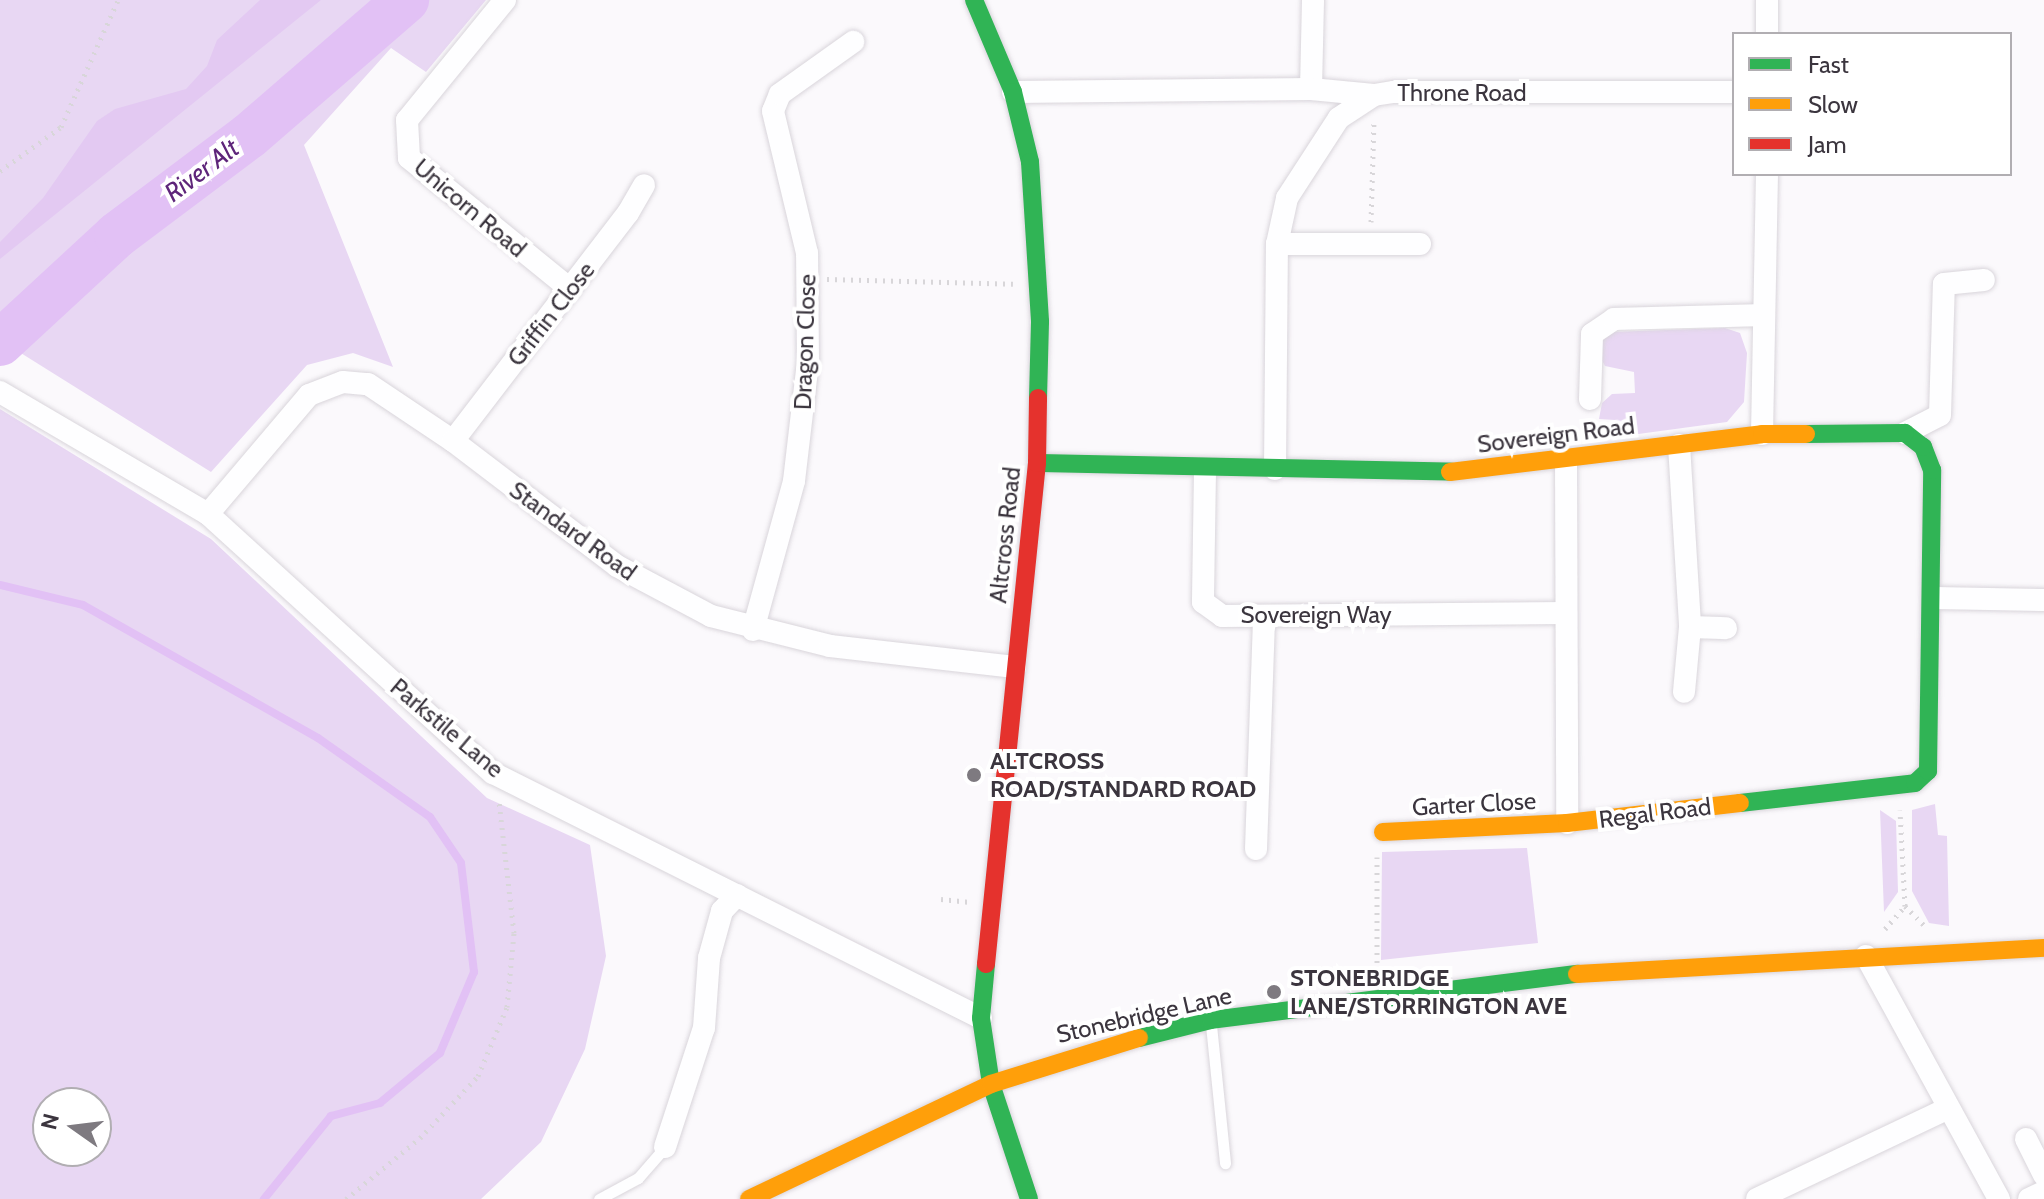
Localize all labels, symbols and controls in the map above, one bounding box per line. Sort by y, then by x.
legend [1732,32,2012,176]
text: Fast [1808,50,1849,79]
street label: Throne Road [1397,79,1527,107]
text: Slow [1808,90,1858,119]
text: Jam [1808,130,1846,159]
water label: River Alt [159,133,245,209]
street label: Unicorn Road [408,153,532,263]
street label: Griffin Close [501,256,601,372]
street label: Dragon Close [788,274,822,410]
street label: Sovereign Road [1476,411,1636,459]
street label: Altcross Road [984,465,1026,605]
street label: Standard Road [504,475,642,587]
street label: Sovereign Way [1240,601,1392,629]
street label: Parkstile Lane [385,672,509,784]
place label: ALTCROSS ROAD/STANDARD ROAD [990,747,1256,803]
marker: ALTCROSS ROAD/STANDARD ROAD [965,766,983,784]
street label: Garter Close [1411,786,1537,822]
street label: Regal Road [1597,792,1713,834]
place label: STONEBRIDGE LANE/STORRINGTON AVE [1290,964,1567,1020]
street label: Stonebridge Lane [1054,981,1234,1049]
marker: STONEBRIDGE LANE/STORRINGTON AVE [1265,983,1283,1001]
north arrow [32,1087,112,1167]
text: N [35,1111,65,1132]

